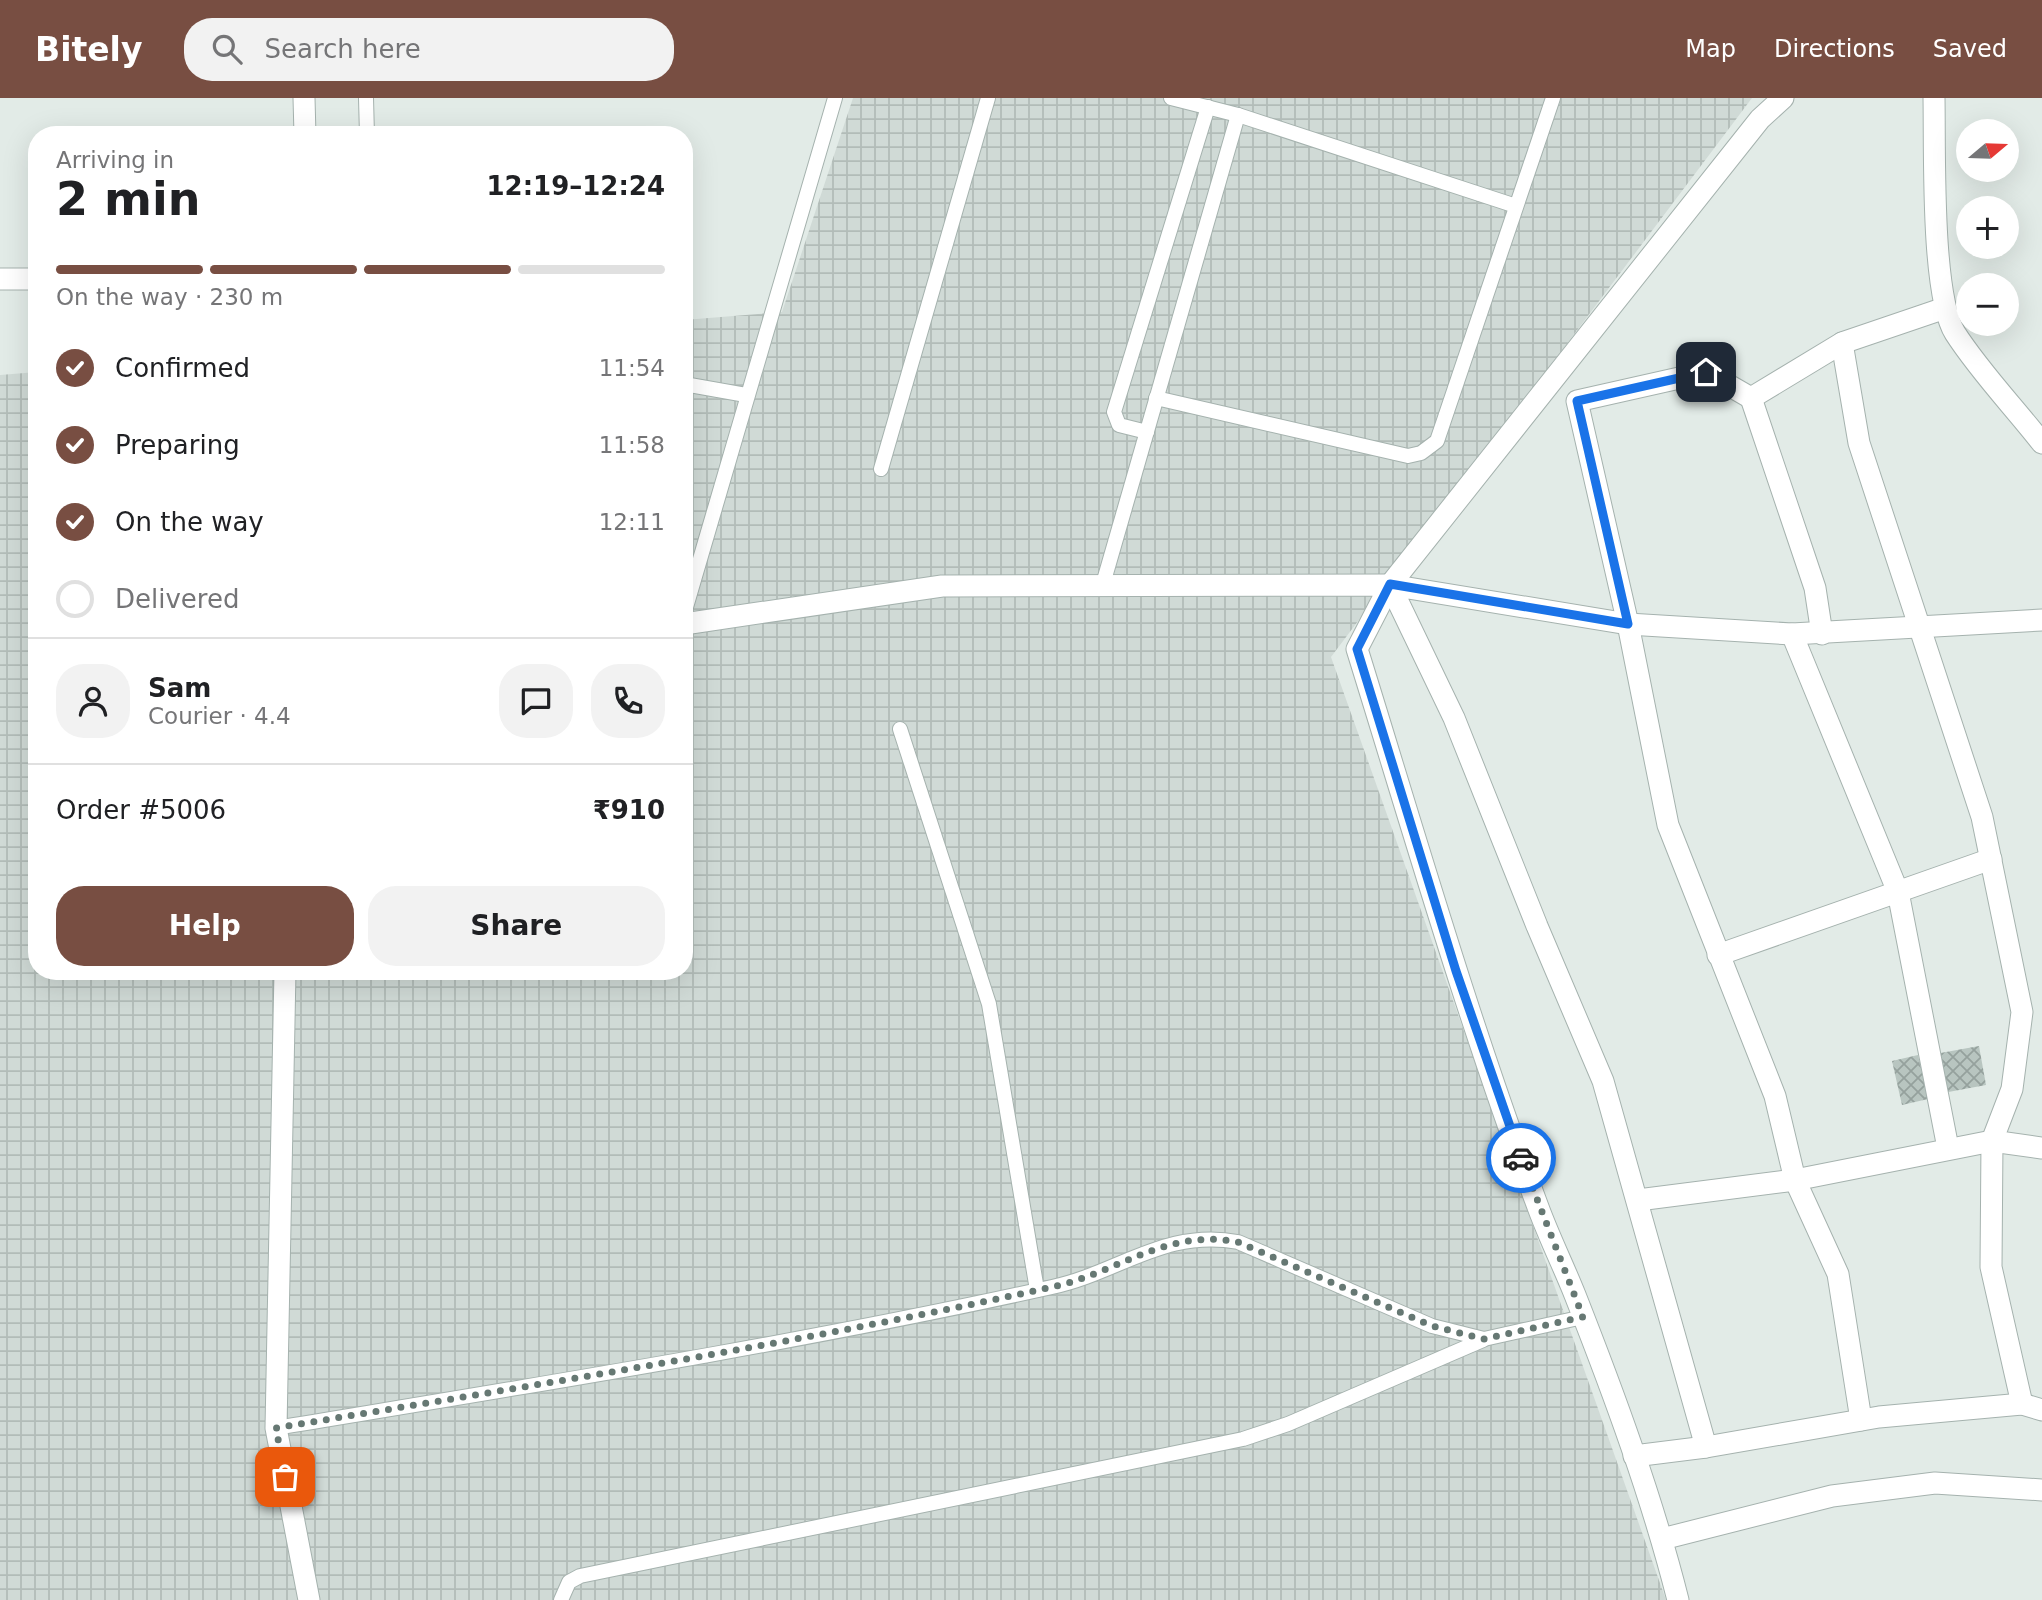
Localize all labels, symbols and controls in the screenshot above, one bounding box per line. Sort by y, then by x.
search box [184,18,674,81]
text: Bitely [35,30,142,69]
icon: search [208,30,246,68]
text: Search here [264,34,421,64]
text: Map [1685,35,1736,63]
text: Directions [1774,35,1895,63]
text: Saved [1933,35,2007,63]
north arrow [1956,119,2020,182]
map controls [1956,119,2019,336]
text: Arriving in [56,147,174,173]
text: 12:19–12:24 [486,171,665,201]
text: 2 min [56,172,200,226]
button: + [1956,196,2019,259]
button: − [1956,273,2019,336]
text: On the way · 230 m [56,284,283,310]
pin [1676,342,1736,402]
icon: check [56,349,94,387]
text: Confirmed [115,353,250,383]
icon: home [1687,353,1725,391]
text: 11:54 [599,355,665,381]
icon: check [56,426,94,464]
text: Preparing [115,430,240,460]
text: 11:58 [599,432,665,458]
icon: check [56,503,94,541]
text: On the way [115,507,264,537]
text: 12:11 [599,509,665,535]
text: Delivered [115,584,239,614]
button: person [56,664,130,738]
button: chat [499,664,573,738]
button: phone [591,664,665,738]
text: Sam [148,673,211,703]
text: Courier · 4.4 [148,703,291,729]
text: Order #5006 [56,795,226,825]
text: ₹910 [593,795,665,825]
button: Help [56,886,354,966]
button: Share [368,886,665,966]
courier [1486,1123,1556,1193]
icon: car [1502,1139,1540,1177]
pin [255,1447,315,1507]
icon: bag [266,1458,304,1496]

